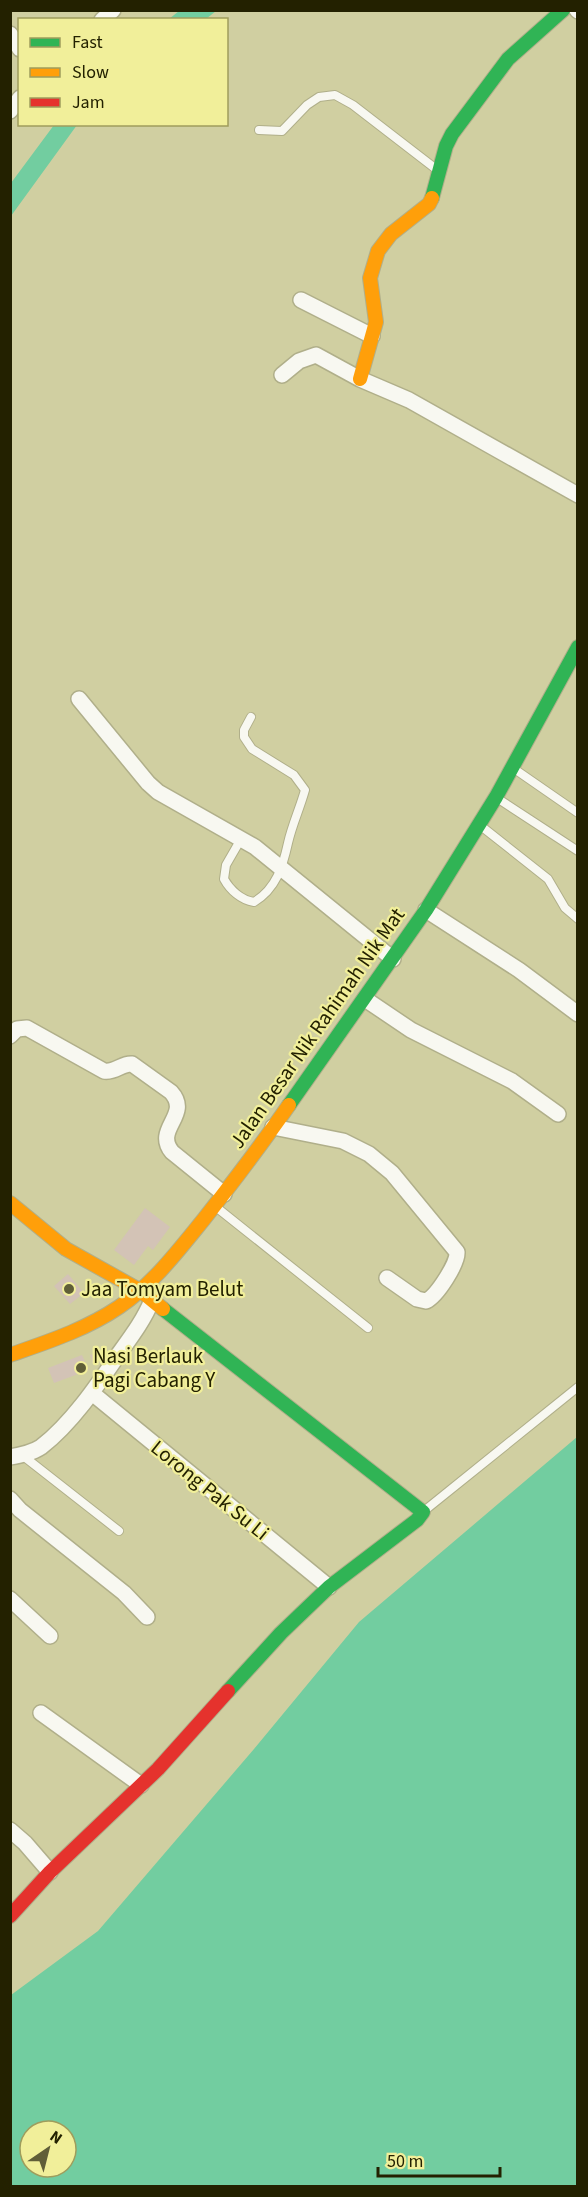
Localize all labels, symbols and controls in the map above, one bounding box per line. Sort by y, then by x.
legend [18,18,228,126]
text: Fast [72,30,103,55]
text: Slow [72,60,109,85]
text: Jam [72,90,105,115]
street label: Jalan Besar Nik Rahimah Nik Mat [222,901,412,1155]
place label: Jaa Tomyam Belut [81,1274,243,1304]
marker: Jaa Tomyam Belut [62,1282,76,1296]
place label: Nasi Berlauk Pagi Cabang Y [93,1341,216,1395]
marker: Nasi Berlauk Pagi Cabang Y [74,1361,88,1375]
street label: Lorong Pak Su Li [144,1433,276,1547]
north arrow [18,2119,78,2179]
text: N [45,2125,67,2150]
scale bar [378,2140,500,2178]
text: 50 m [387,2149,423,2174]

